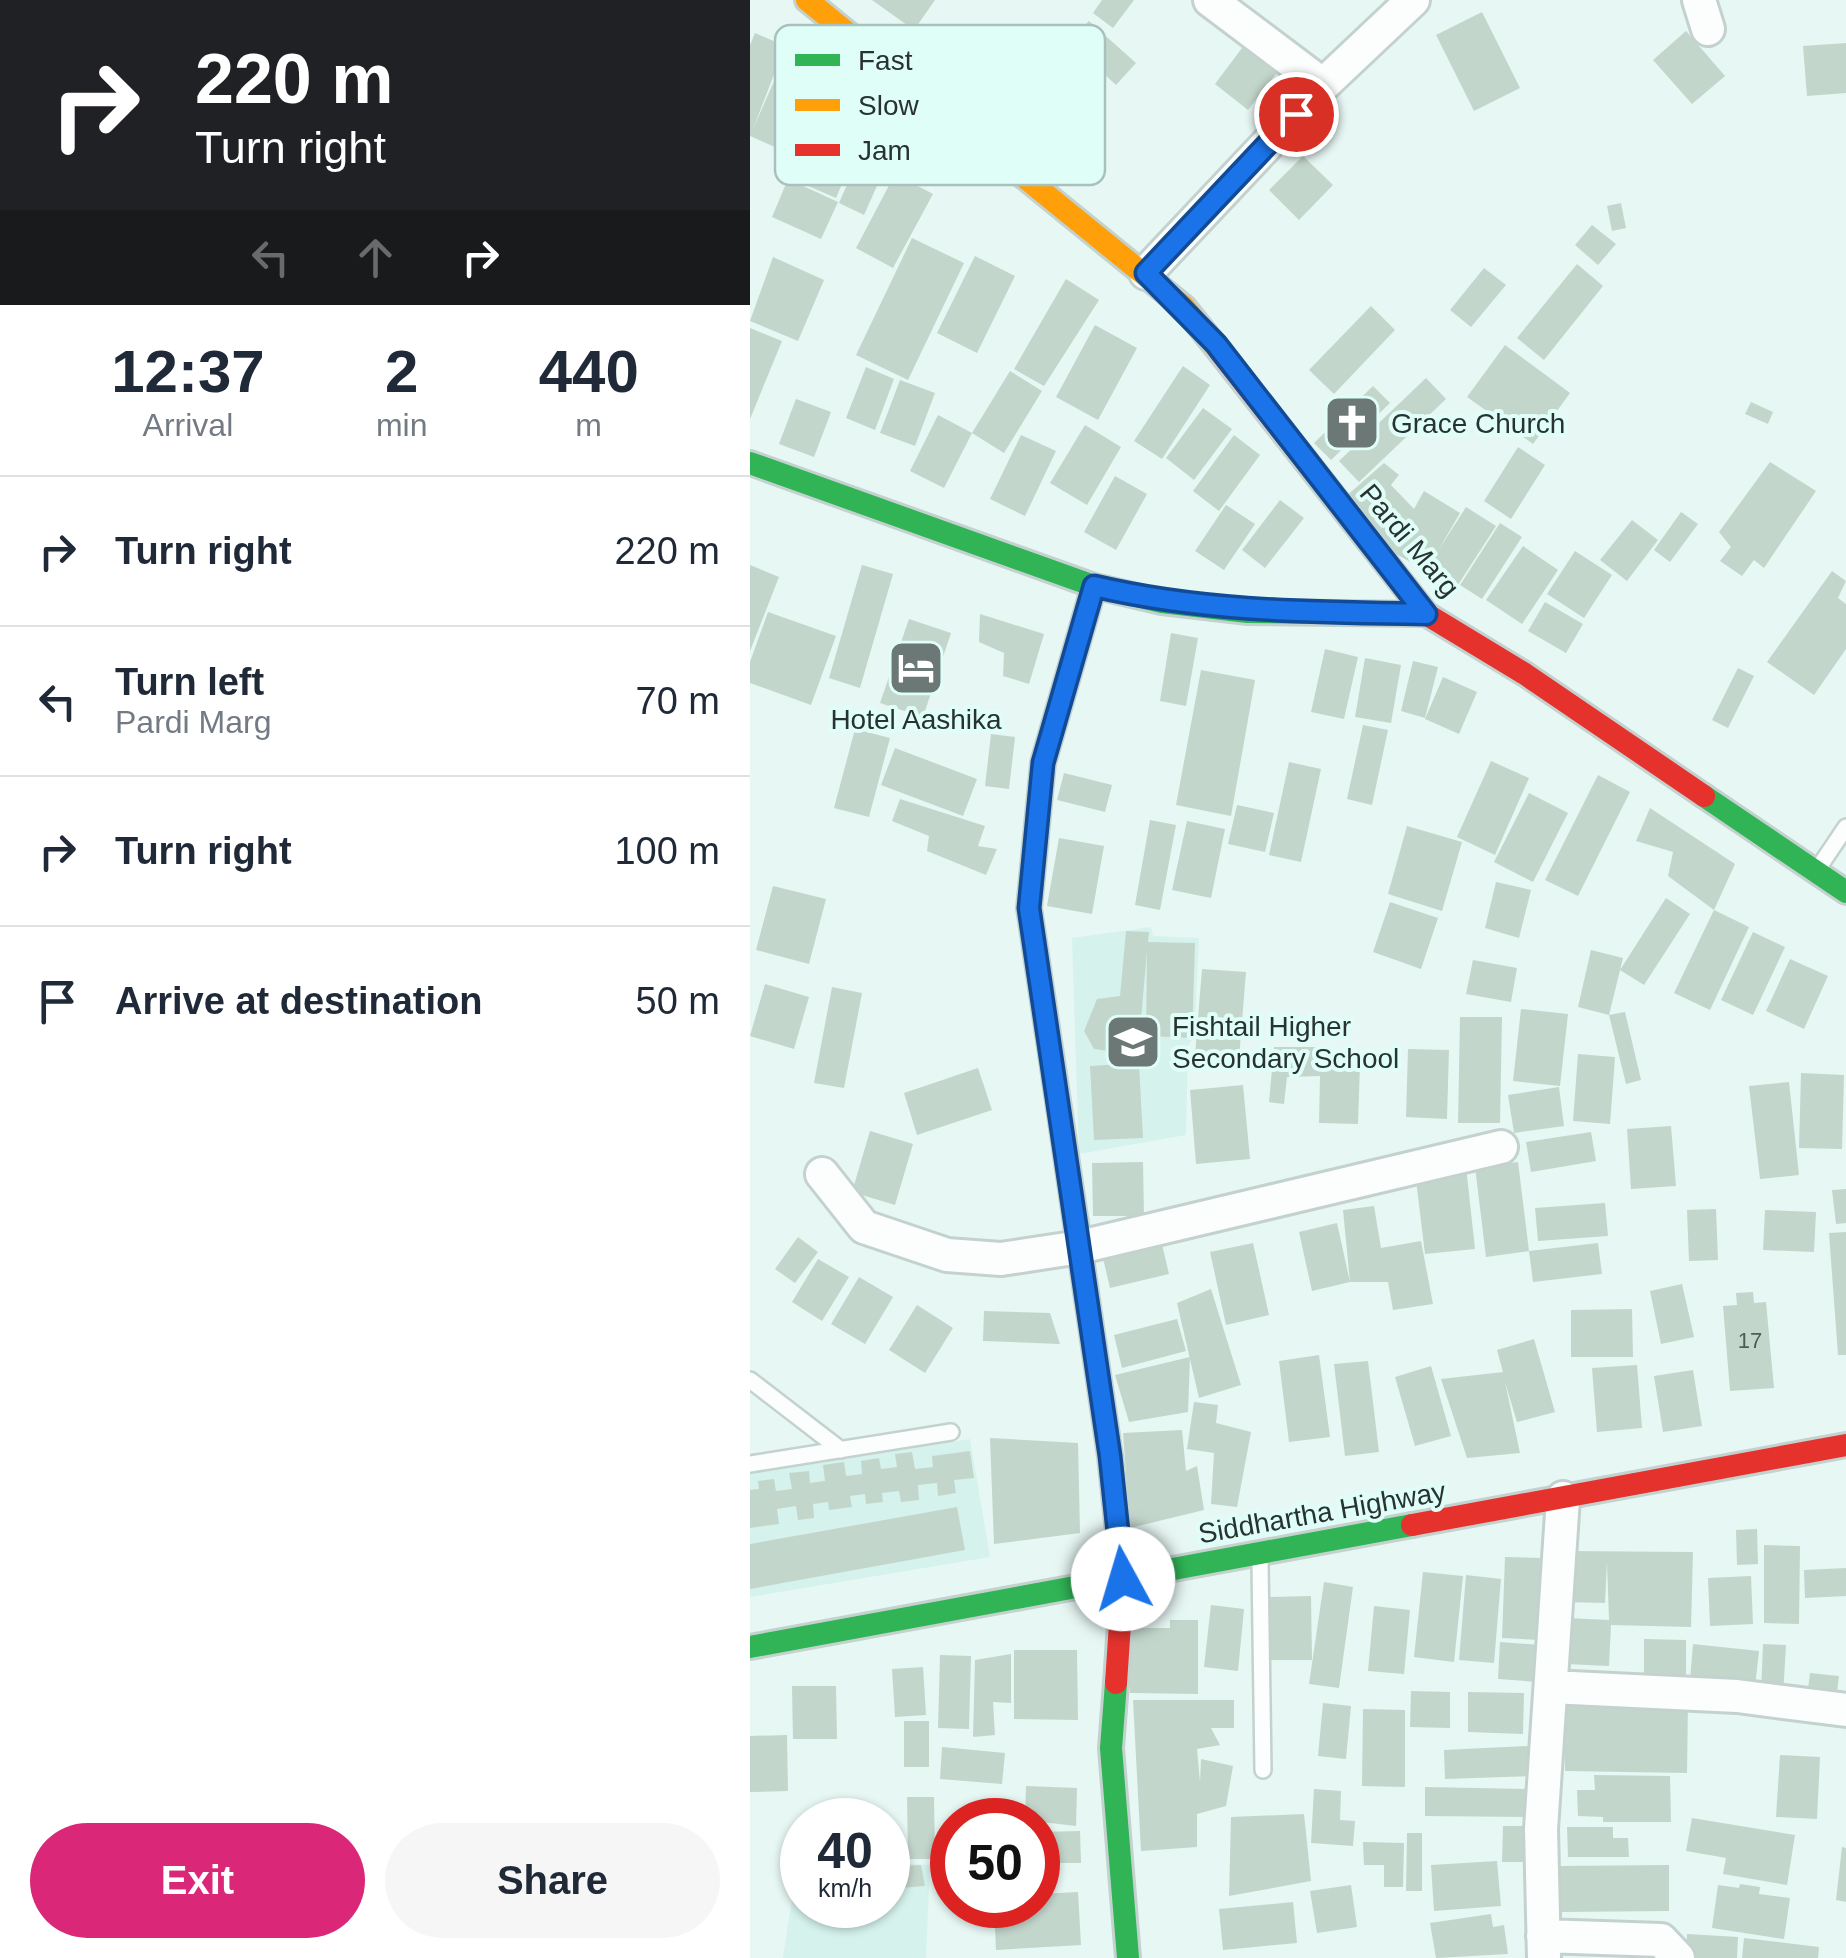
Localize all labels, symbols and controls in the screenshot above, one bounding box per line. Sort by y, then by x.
legend [775,25,1105,185]
icon: right [30,40,160,170]
text: 220 m [195,40,393,118]
text: Fast [858,45,913,76]
pin [1254,72,1339,157]
icon: arrive [1269,87,1324,142]
text: Slow [858,90,919,121]
text: Turn right [195,122,386,173]
text: Jam [858,135,911,166]
icon: left [243,230,298,285]
icon: ahead [348,230,403,285]
icon: right [453,230,508,285]
text: 12:37 [111,338,265,405]
text: 2 [385,338,418,405]
text: 440 [539,338,639,405]
church icon: Grace Church [1322,393,1382,453]
text: Arrival [143,407,233,443]
text: min [376,407,427,443]
text: m [575,407,602,443]
place label: Grace Church [1391,408,1565,439]
street label: Pardi Marg [1354,478,1466,603]
icon: right [30,524,85,579]
text: Turn right [115,530,292,572]
text: 220 m [614,530,720,572]
hotel icon: Hotel Aashika [886,638,946,698]
text: Turn left [115,661,264,703]
icon: left [30,674,85,729]
text: 70 m [636,680,720,722]
text: Pardi Marg [115,704,272,740]
place label: Hotel Aashika [830,704,1002,735]
icon: right [30,824,85,879]
text: Turn right [115,830,292,872]
text: 100 m [614,830,720,872]
icon: arrive [30,974,85,1029]
text: Arrive at destination [115,980,482,1022]
text: 50 m [636,980,720,1022]
place label: Fishtail Higher Secondary School [1172,1011,1399,1074]
school or university icon: Fishtail Higher Secondary School [1103,1012,1163,1072]
house number: 17 [1738,1328,1762,1353]
street label: Siddhartha Highway [1196,1475,1448,1550]
position arrow [1071,1527,1175,1631]
speed limit sign: 50 [930,1798,1060,1928]
button: Exit [30,1823,365,1938]
button: Share [385,1823,720,1938]
text: 40 [817,1823,873,1879]
text: km/h [818,1874,872,1902]

